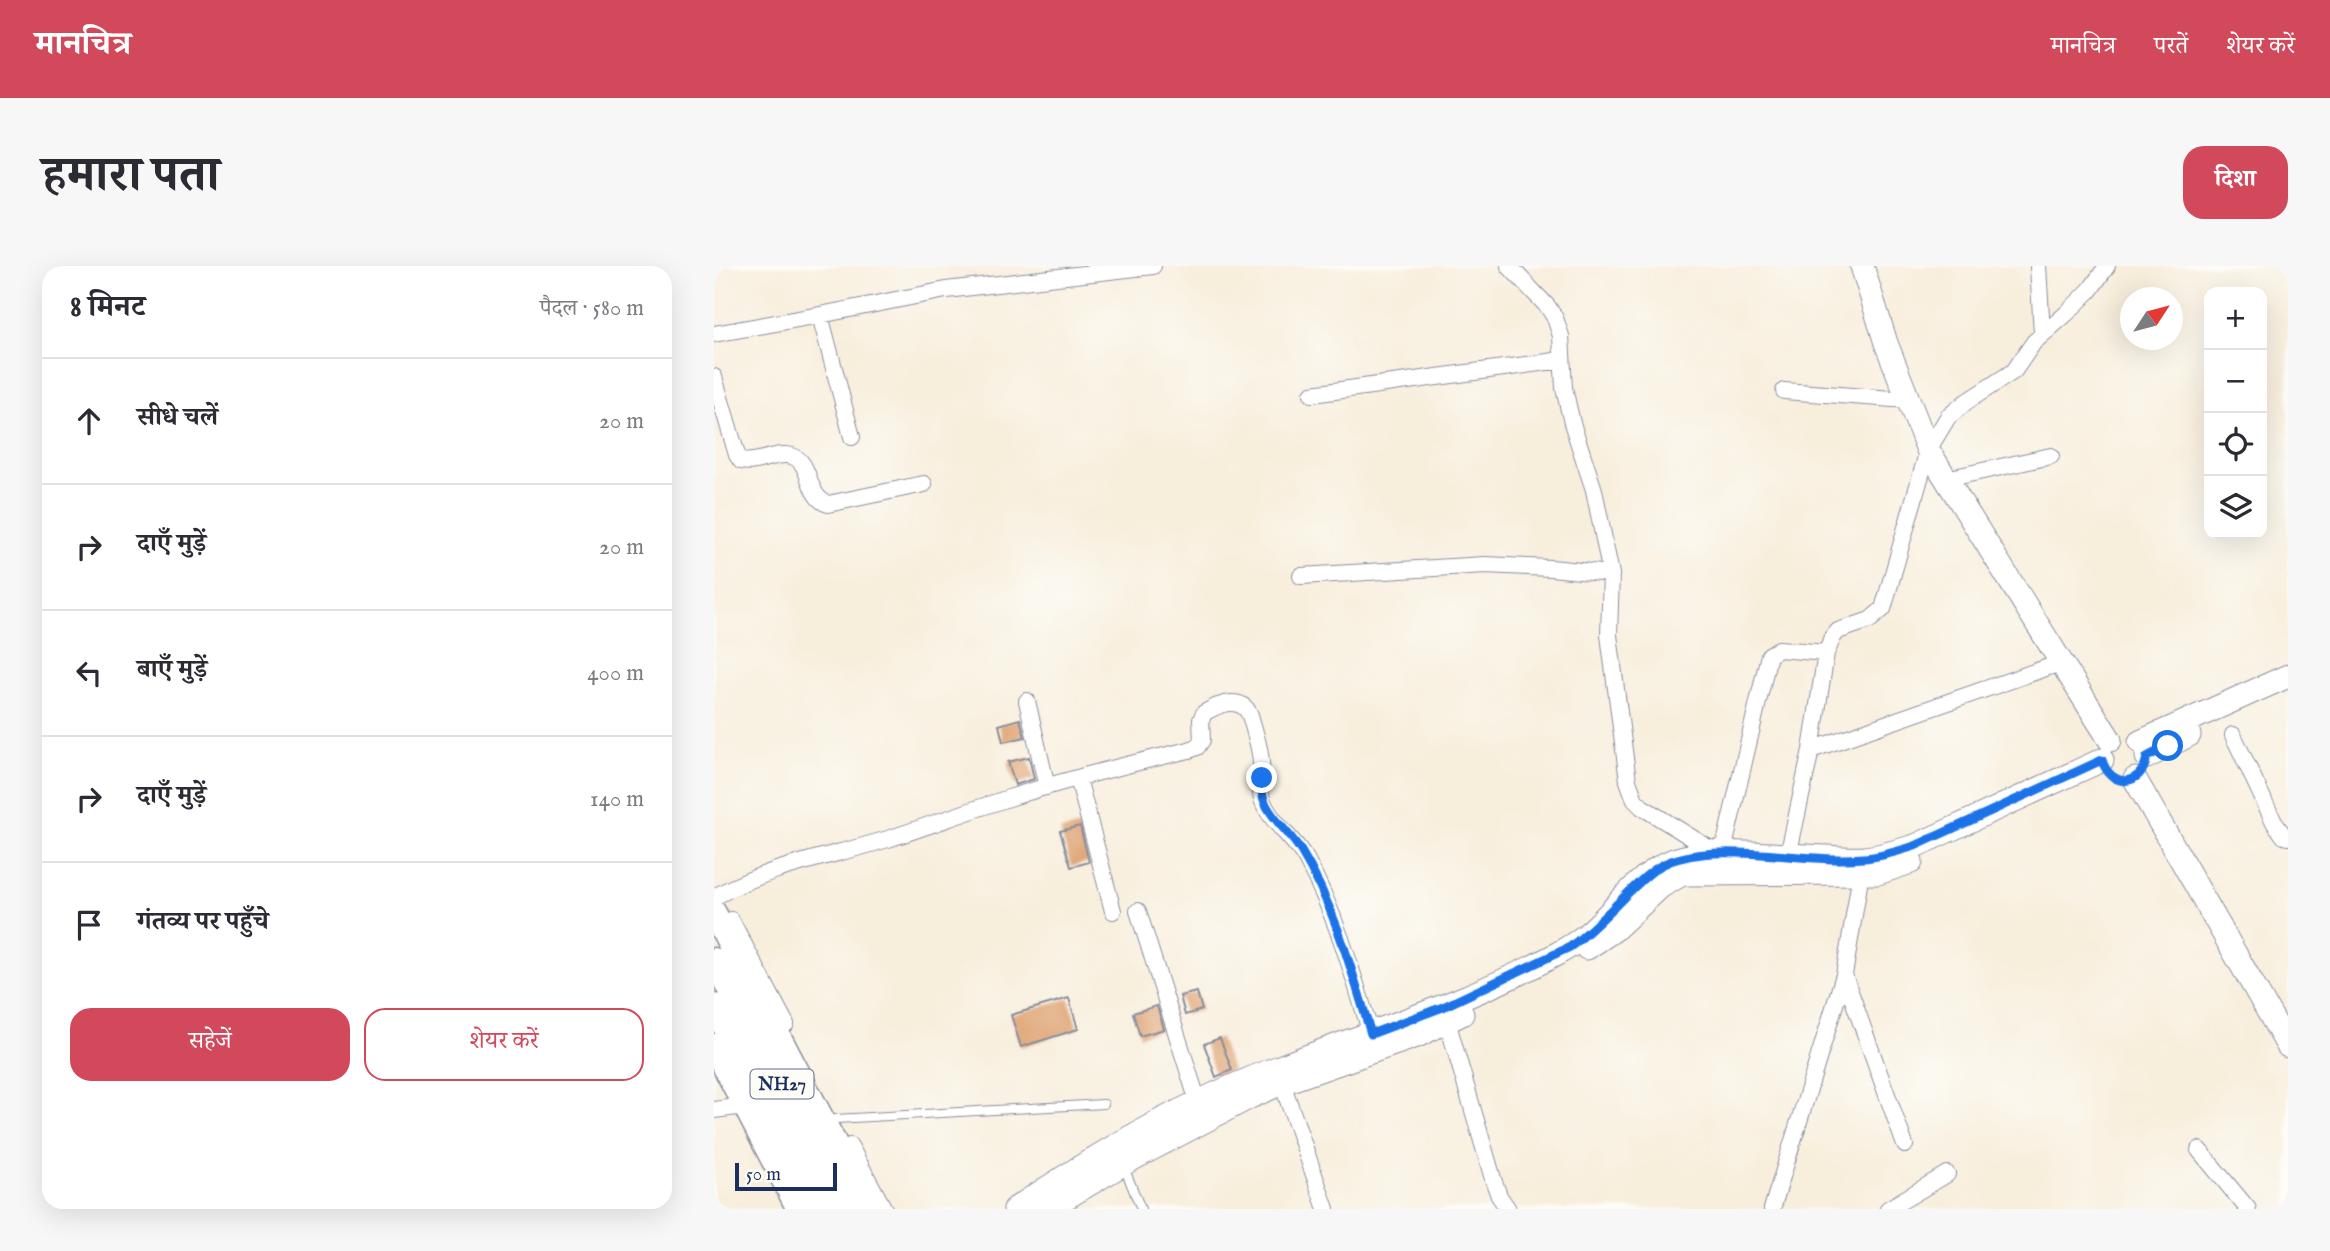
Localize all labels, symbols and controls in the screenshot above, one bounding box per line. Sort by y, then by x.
text: मानचित्र [35,24,131,66]
text: मानचित्र [2051,31,2116,62]
text: परतें [2154,31,2188,62]
text: शेयर करें [2226,31,2295,62]
text: हमारा पता [42,146,219,208]
button: दिशा [2183,146,2288,219]
north arrow [2120,287,2183,350]
map controls [2204,287,2267,539]
button: + [2204,287,2267,350]
text: 8 मिनट [70,289,145,327]
text: पैदल · 580 m [540,294,644,323]
button: − [2204,350,2267,413]
text: सीधे चलें [137,401,218,434]
icon: ahead [70,402,108,440]
text: 20 m [599,407,644,436]
button: locate [2204,413,2267,476]
button: layers [2204,476,2267,539]
text: दाएँ मुड़ें [137,527,206,560]
icon: right [70,528,108,566]
text: 20 m [599,533,644,562]
text: बाएँ मुड़ें [137,653,207,686]
icon: left [70,654,108,692]
text: 400 m [587,659,644,688]
route start [2152,730,2183,761]
route end [1246,762,1277,793]
text: दाएँ मुड़ें [137,779,206,812]
icon: right [70,780,108,818]
text: 140 m [590,785,644,814]
text: गंतव्य पर पहुँचे [137,905,269,938]
icon: arrive [70,906,108,944]
button: सहेजें [70,1008,350,1081]
button: शेयर करें [364,1008,644,1081]
road number: NH27 [750,1070,814,1098]
scale bar [735,1160,836,1192]
text: 50 m [746,1163,781,1187]

